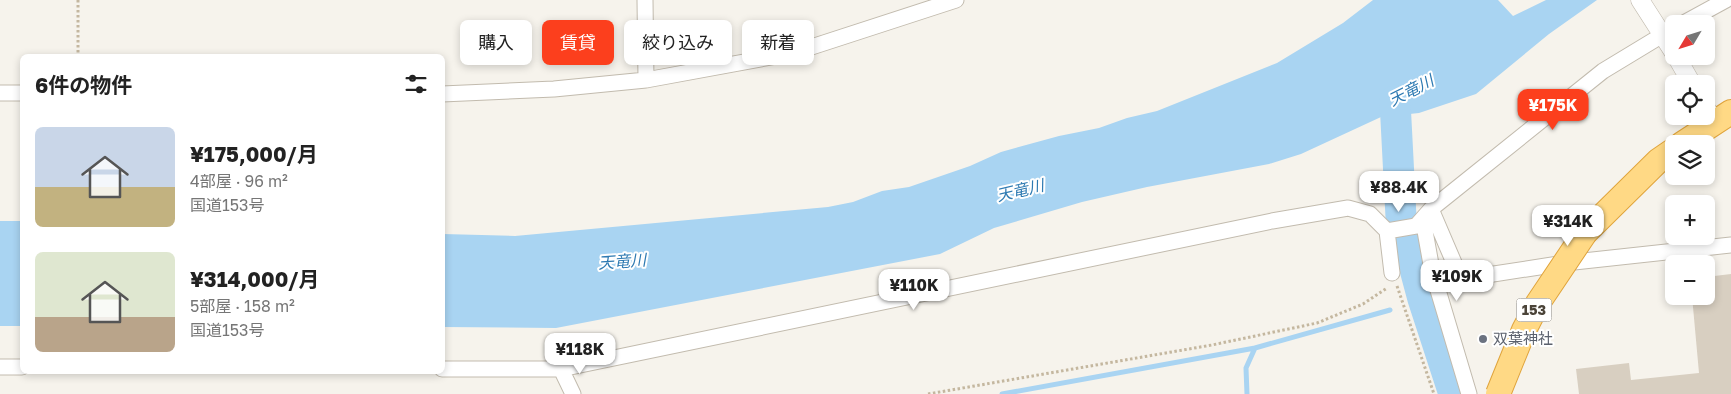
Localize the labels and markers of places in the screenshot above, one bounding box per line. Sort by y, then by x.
pin: ¥175K [1518,88,1588,131]
pin: ¥88.4K [1358,170,1440,213]
pin: ¥314K [1533,204,1603,247]
pin: ¥109K [1422,260,1492,302]
pin: ¥110K [879,268,949,311]
place label: 双葉神社 [1493,329,1553,347]
pin: ¥118K [545,332,615,375]
marker: 双葉神社 [1477,333,1489,345]

